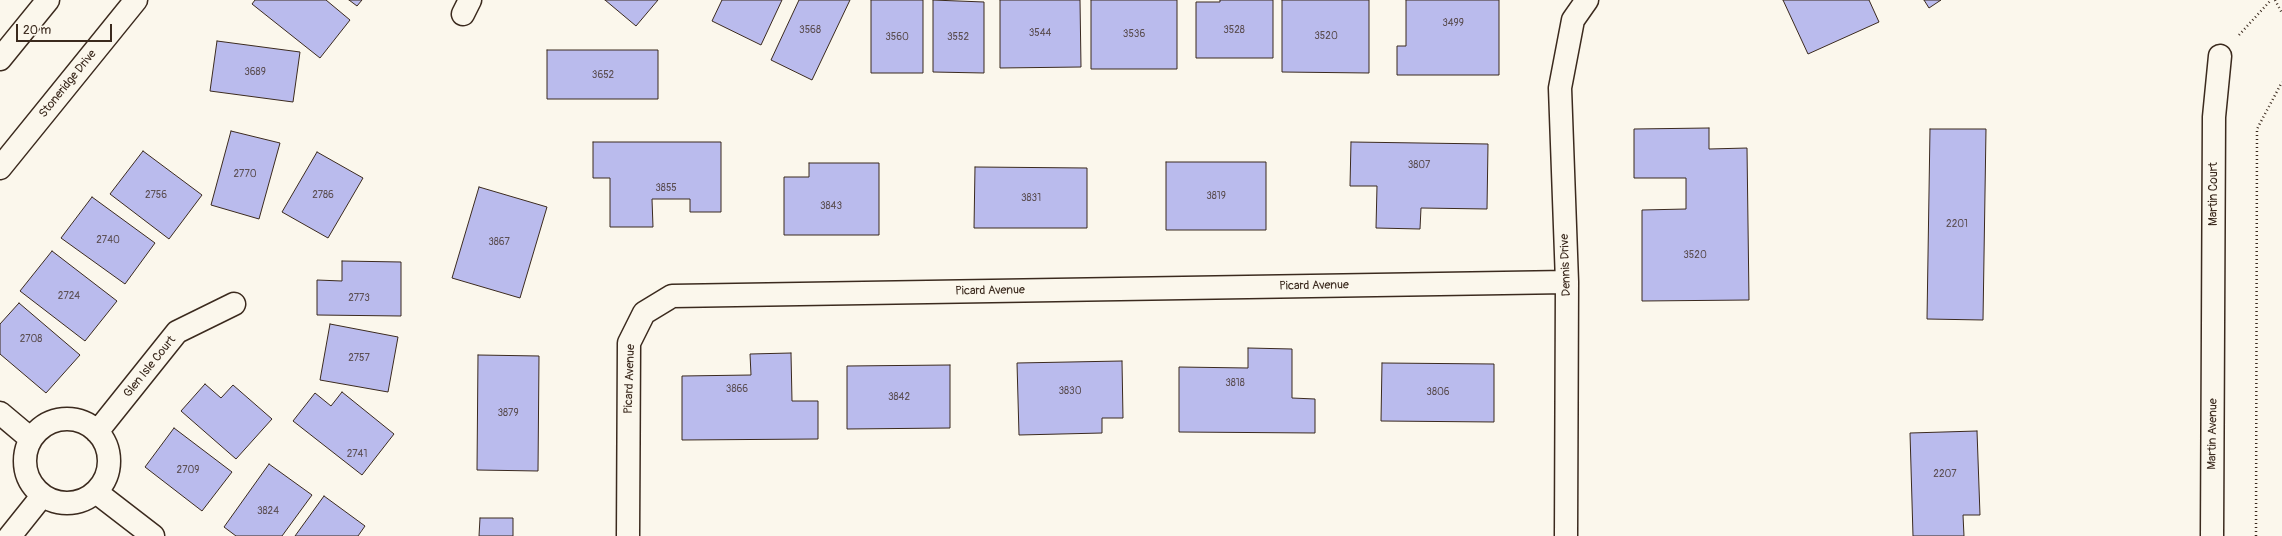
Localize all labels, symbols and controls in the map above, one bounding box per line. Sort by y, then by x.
scale bar [18,16,114,42]
house number: 3499 [1442,17,1464,29]
text: 20 m [23,23,51,38]
house number: 3568 [799,24,821,36]
house number: 3528 [1223,24,1245,36]
house number: 3544 [1029,27,1051,39]
house number: 3536 [1123,28,1145,40]
house number: 3520 [1314,30,1338,42]
house number: 3560 [885,31,909,43]
house number: 3552 [947,31,969,43]
street label: Stoneridge Drive [36,47,100,121]
house number: 3689 [244,66,266,78]
house number: 3652 [592,69,614,81]
house number: 3807 [1408,159,1430,171]
street label: Martin Court [2207,162,2221,226]
house number: 2770 [234,168,256,180]
house number: 3855 [655,182,677,194]
house number: 2756 [145,189,167,201]
house number: 2786 [312,189,334,201]
house number: 3819 [1206,190,1226,202]
house number: 3831 [1021,192,1041,204]
house number: 3843 [820,200,842,212]
house number: 2201 [1946,218,1968,230]
house number: 2740 [96,234,120,246]
street label: Dennis Drive [1558,234,1574,296]
house number: 3867 [488,236,510,248]
house number: 3520 [1683,249,1707,261]
street label: Picard Avenue [1279,278,1349,294]
street label: Picard Avenue [955,283,1025,299]
house number: 2724 [58,290,80,302]
house number: 2773 [348,292,370,304]
house number: 2708 [20,333,42,345]
street label: Glen Isle Court [121,333,179,401]
street label: Picard Avenue [622,344,638,414]
house number: 2757 [348,352,370,364]
house number: 3818 [1225,377,1245,389]
house number: 3866 [726,383,748,395]
house number: 3830 [1058,385,1082,397]
house number: 3806 [1426,386,1450,398]
house number: 3842 [888,391,910,403]
street label: Martin Avenue [2205,398,2221,470]
house number: 3879 [497,407,519,419]
house number: 2741 [347,448,367,460]
house number: 2709 [177,464,199,476]
house number: 2207 [1933,468,1957,480]
house number: 3824 [257,505,279,517]

